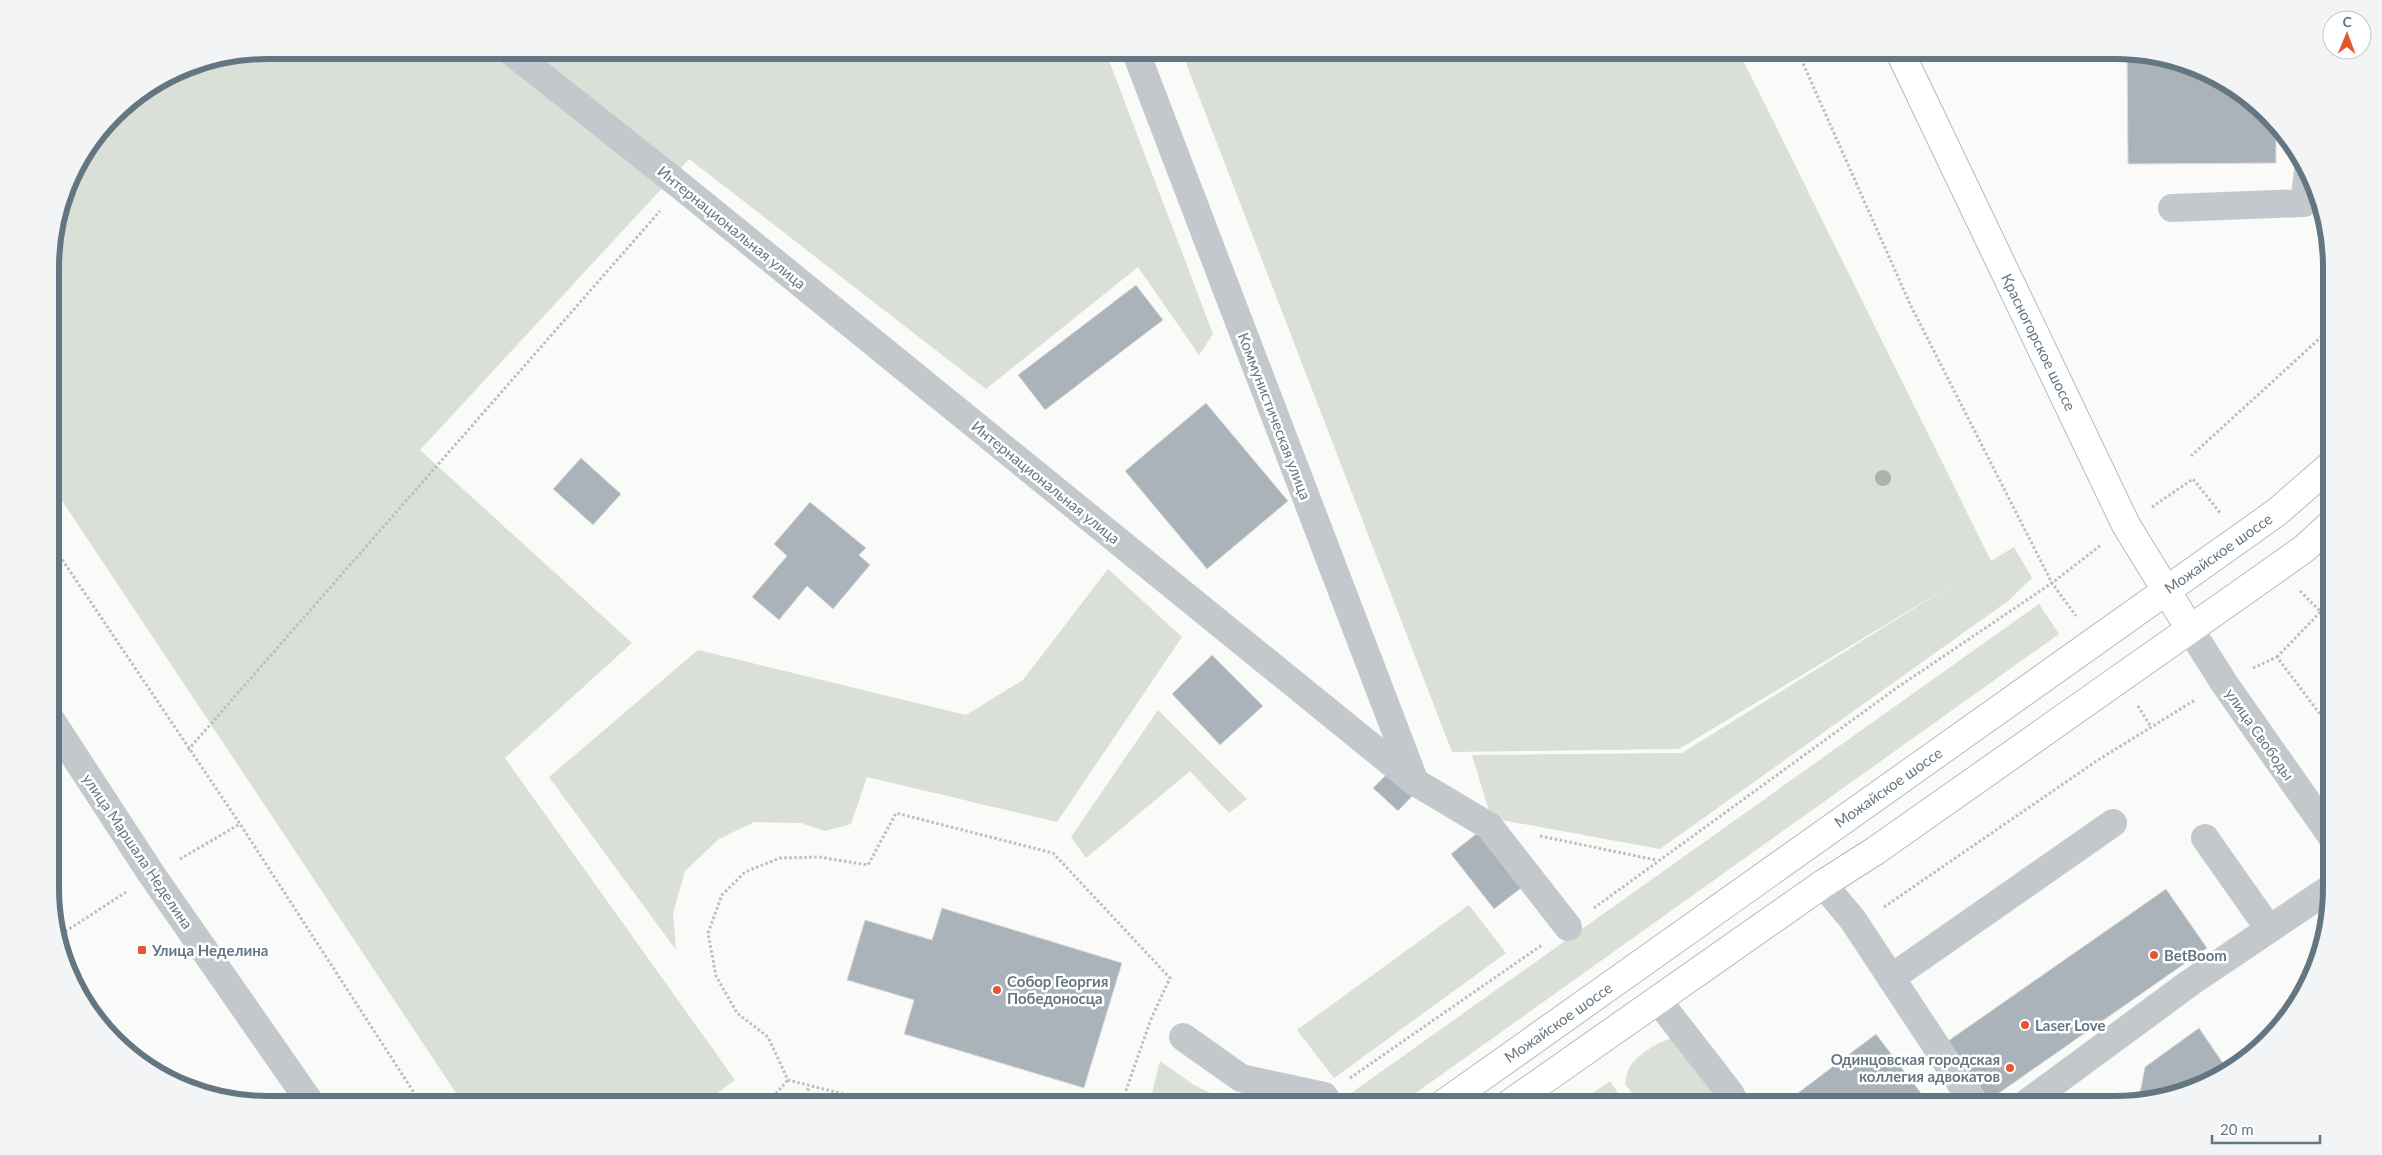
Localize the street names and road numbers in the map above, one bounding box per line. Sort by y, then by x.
street label: Интернациональная улица [654,162,810,292]
street label: Красногорское шоссе [1998,270,2080,414]
street label: Коммунистическая улица [1235,330,1315,502]
street label: Интернациональная улица [968,417,1124,547]
street label: Можайское шоссе [2161,509,2275,597]
street label: улица Свободы [2222,685,2298,783]
street label: Можайское шоссе [1831,743,1945,831]
street label: улица Маршала Неделина [79,770,197,932]
street label: Можайское шоссе [1501,978,1615,1066]

